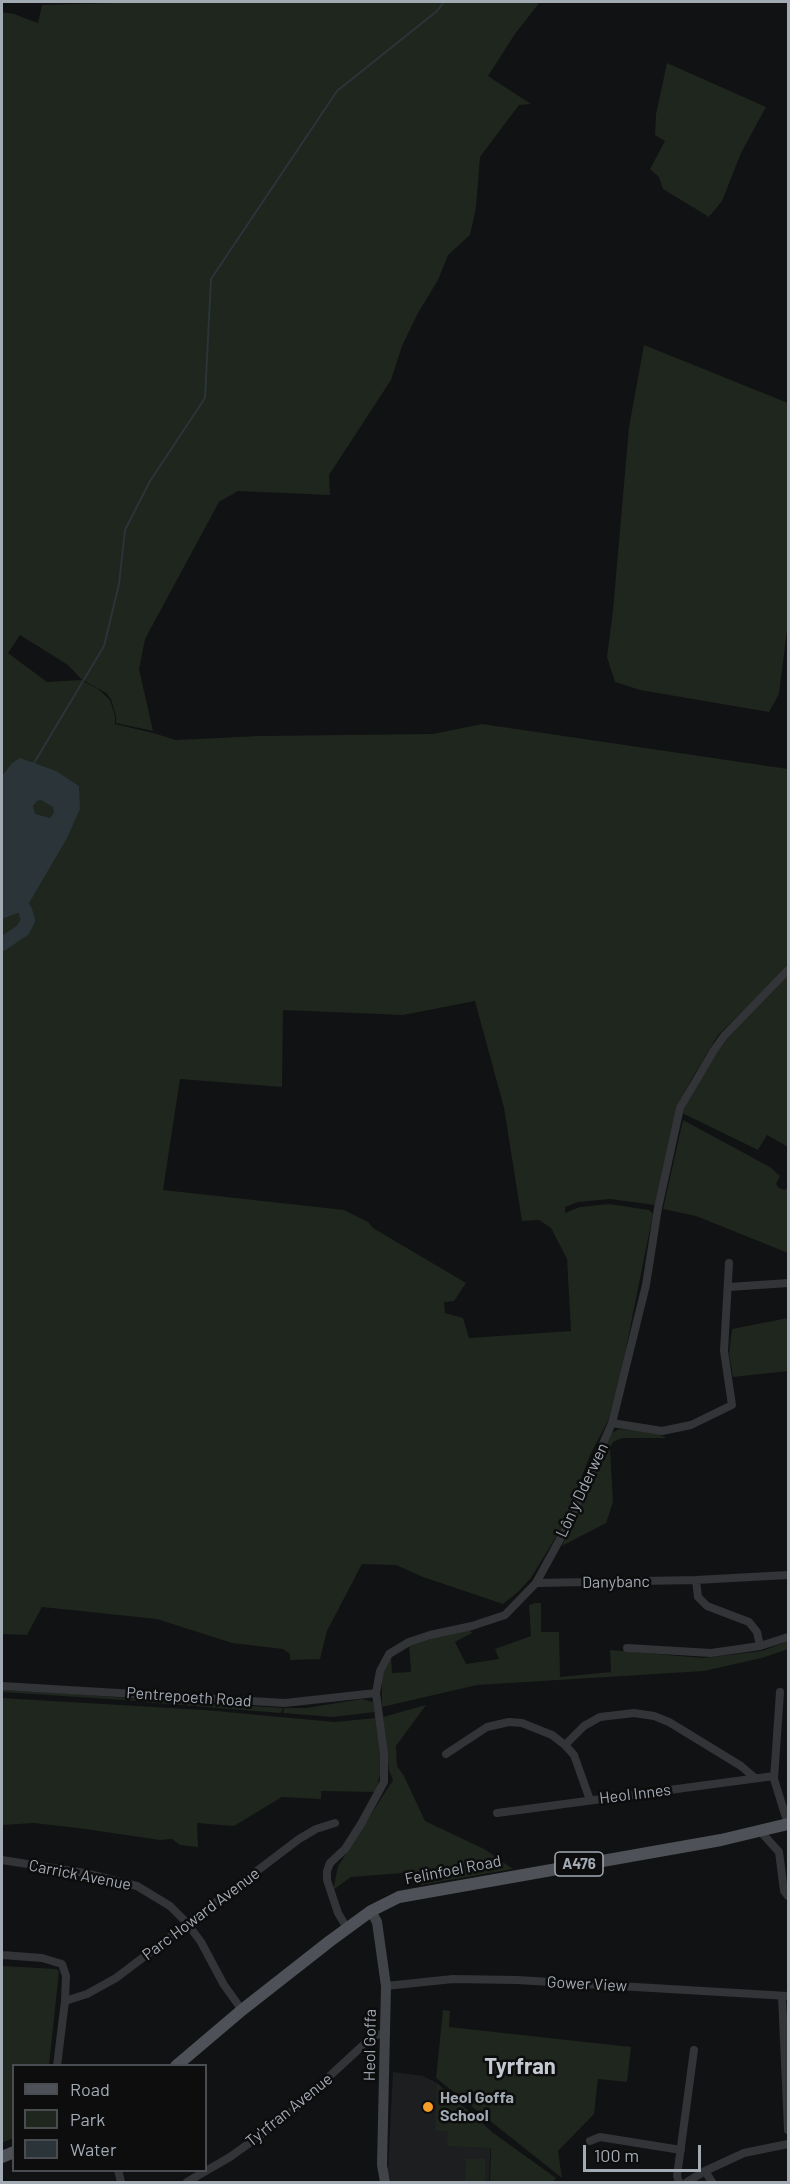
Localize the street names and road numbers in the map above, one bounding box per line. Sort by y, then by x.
street label: Lôn y Dderwen [552,1440,612,1540]
street label: Danybanc [582,1572,650,1592]
street label: Pentrepoeth Road [126,1683,252,1711]
street label: Heol Innes [598,1780,672,1808]
street label: Felinfoel Road [403,1851,503,1889]
road number: A476 [555,1852,603,1876]
street label: Carrick Avenue [27,1856,133,1894]
street label: Parc Howard Avenue [139,1864,263,1964]
street label: Gower View [546,1972,628,1996]
street label: Heol Goffa [360,2009,380,2081]
street label: Ty'rfran Avenue [242,2069,336,2151]

